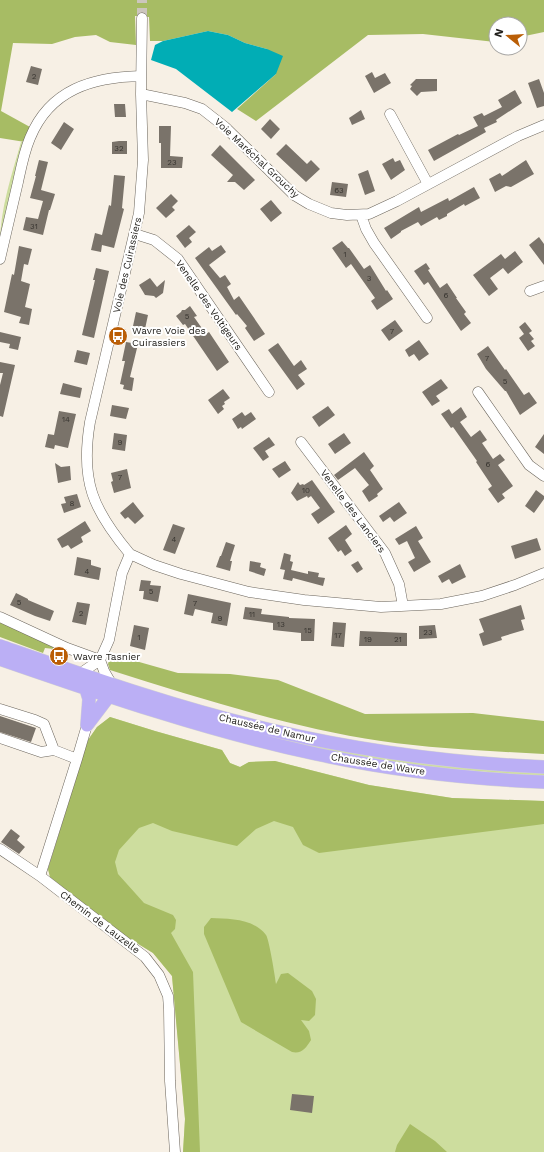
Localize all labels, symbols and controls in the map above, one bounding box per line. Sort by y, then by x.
north arrow [488,16,528,56]
text: N [492,27,506,39]
house number: 2 [32,72,37,81]
street label: Voie Maréchal Grouchy [213,116,302,201]
house number: 32 [114,144,124,153]
house number: 23 [167,158,177,167]
house number: 63 [334,186,344,195]
street label: Voie des Cuirassiers [111,216,143,314]
house number: 31 [30,222,38,231]
house number: 1 [343,250,347,259]
street label: Venelle des Voltigeurs [174,258,244,352]
house number: 3 [367,274,372,283]
house number: 6 [444,291,449,300]
house number: 5 [185,312,190,321]
bus stop icon: Wavre Voie des Cuirassiers [107,325,129,347]
place label: Wavre Voie des Cuirassiers [132,325,206,348]
house number: 7 [390,327,395,336]
house number: 7 [485,354,490,363]
house number: 5 [503,377,508,386]
house number: 14 [62,415,70,424]
house number: 9 [118,438,123,447]
house number: 6 [486,460,491,469]
street label: Venelle des Lanciers [318,467,388,555]
house number: 7 [118,473,123,482]
house number: 10 [302,486,310,495]
house number: 8 [70,499,75,508]
house number: 4 [172,535,177,544]
house number: 4 [85,567,90,576]
house number: 5 [149,587,154,596]
house number: 5 [17,598,22,607]
house number: 7 [193,599,198,608]
house number: 2 [79,609,84,618]
house number: 11 [249,610,255,619]
house number: 9 [218,614,223,623]
house number: 13 [277,620,285,629]
house number: 15 [304,626,312,635]
house number: 23 [423,628,433,637]
house number: 17 [334,631,342,640]
house number: 1 [137,633,141,642]
house number: 19 [364,635,372,644]
house number: 21 [394,635,402,644]
bus stop icon: Wavre Tasnier [48,645,70,667]
place label: Wavre Tasnier [73,651,140,662]
street label: Chaussée de Namur [218,712,316,744]
street label: Chaussée de Wavre [330,751,426,777]
street label: Chemin de Lauzelle [58,888,142,956]

